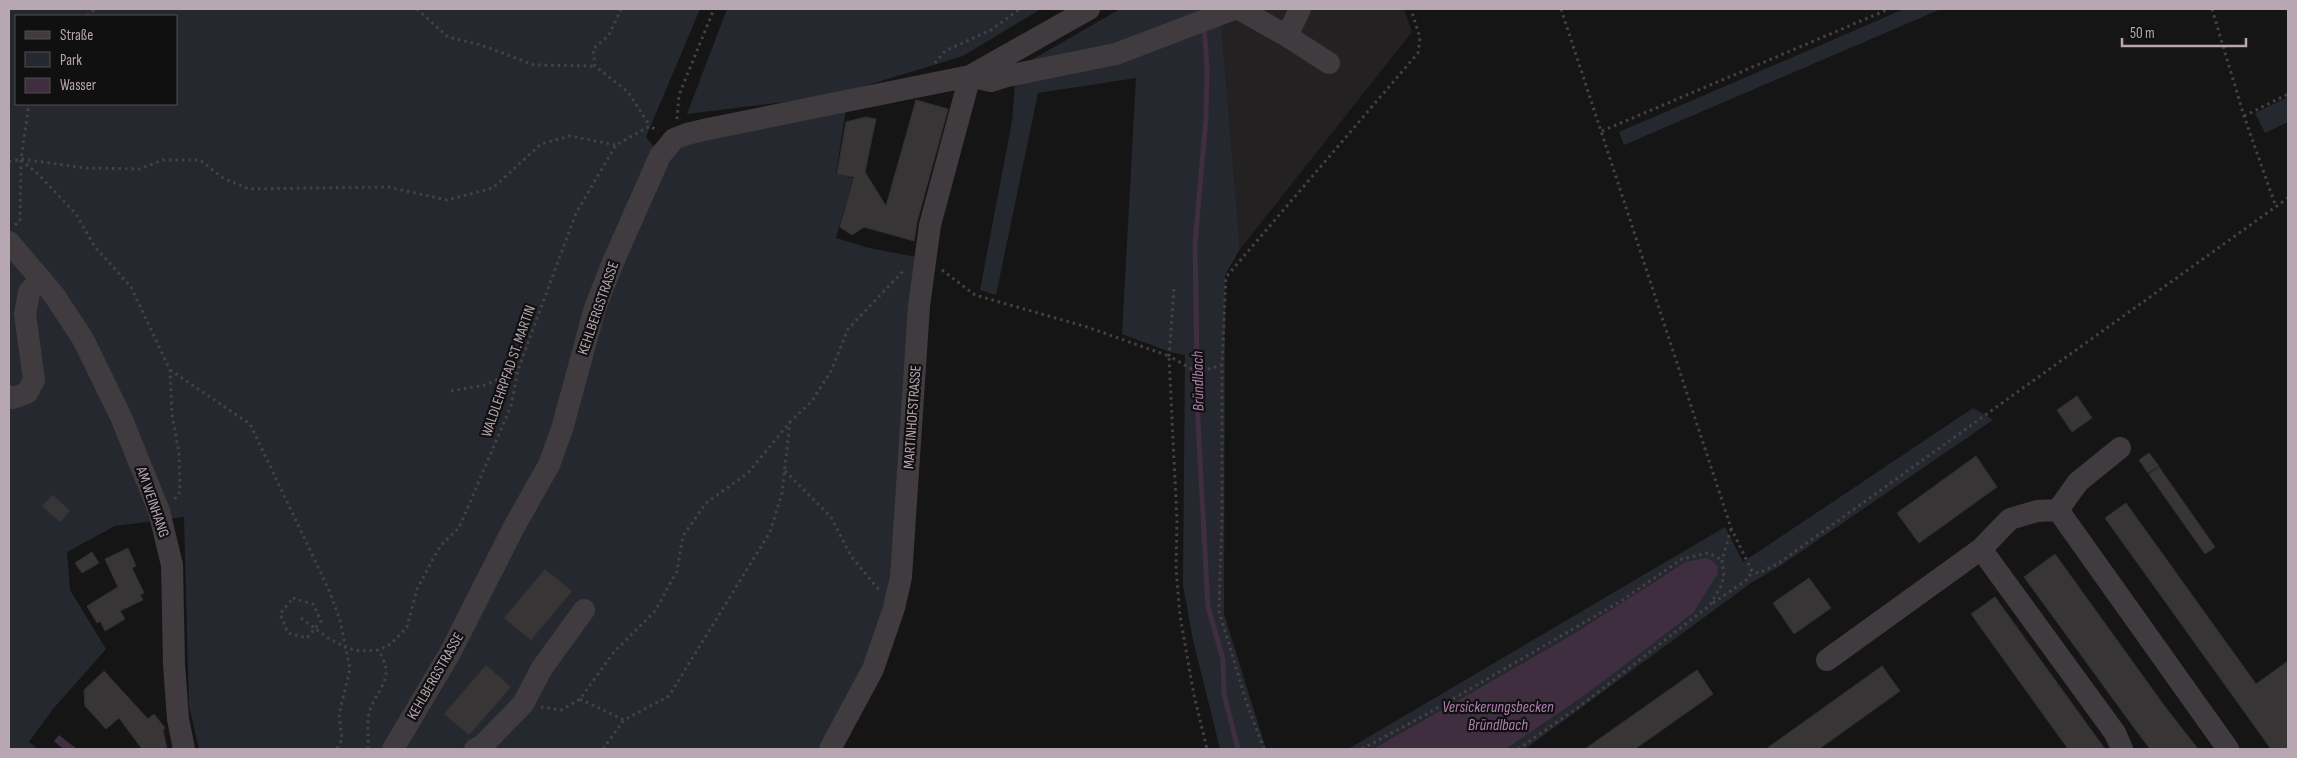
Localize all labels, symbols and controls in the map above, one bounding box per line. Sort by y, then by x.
legend [15,15,178,105]
scale bar [2122,15,2246,47]
text: 50 m [2130,24,2155,43]
text: Straße [60,26,93,45]
text: Park [60,51,82,70]
text: Wasser [60,76,97,95]
street label: KEHLBERGSTRASSE [574,259,623,357]
street label: WALDLEHRPFAD ST. MARTIN [477,303,540,440]
water label: Bründlbach [1188,350,1209,411]
street label: MARTINHOFSTRASSE [899,365,926,470]
street label: AM WEINHANG [131,463,173,540]
street label: KEHLBERGSTRASSE [403,629,468,723]
water label: Versickerungsbecken Bründlbach [1442,698,1554,735]

